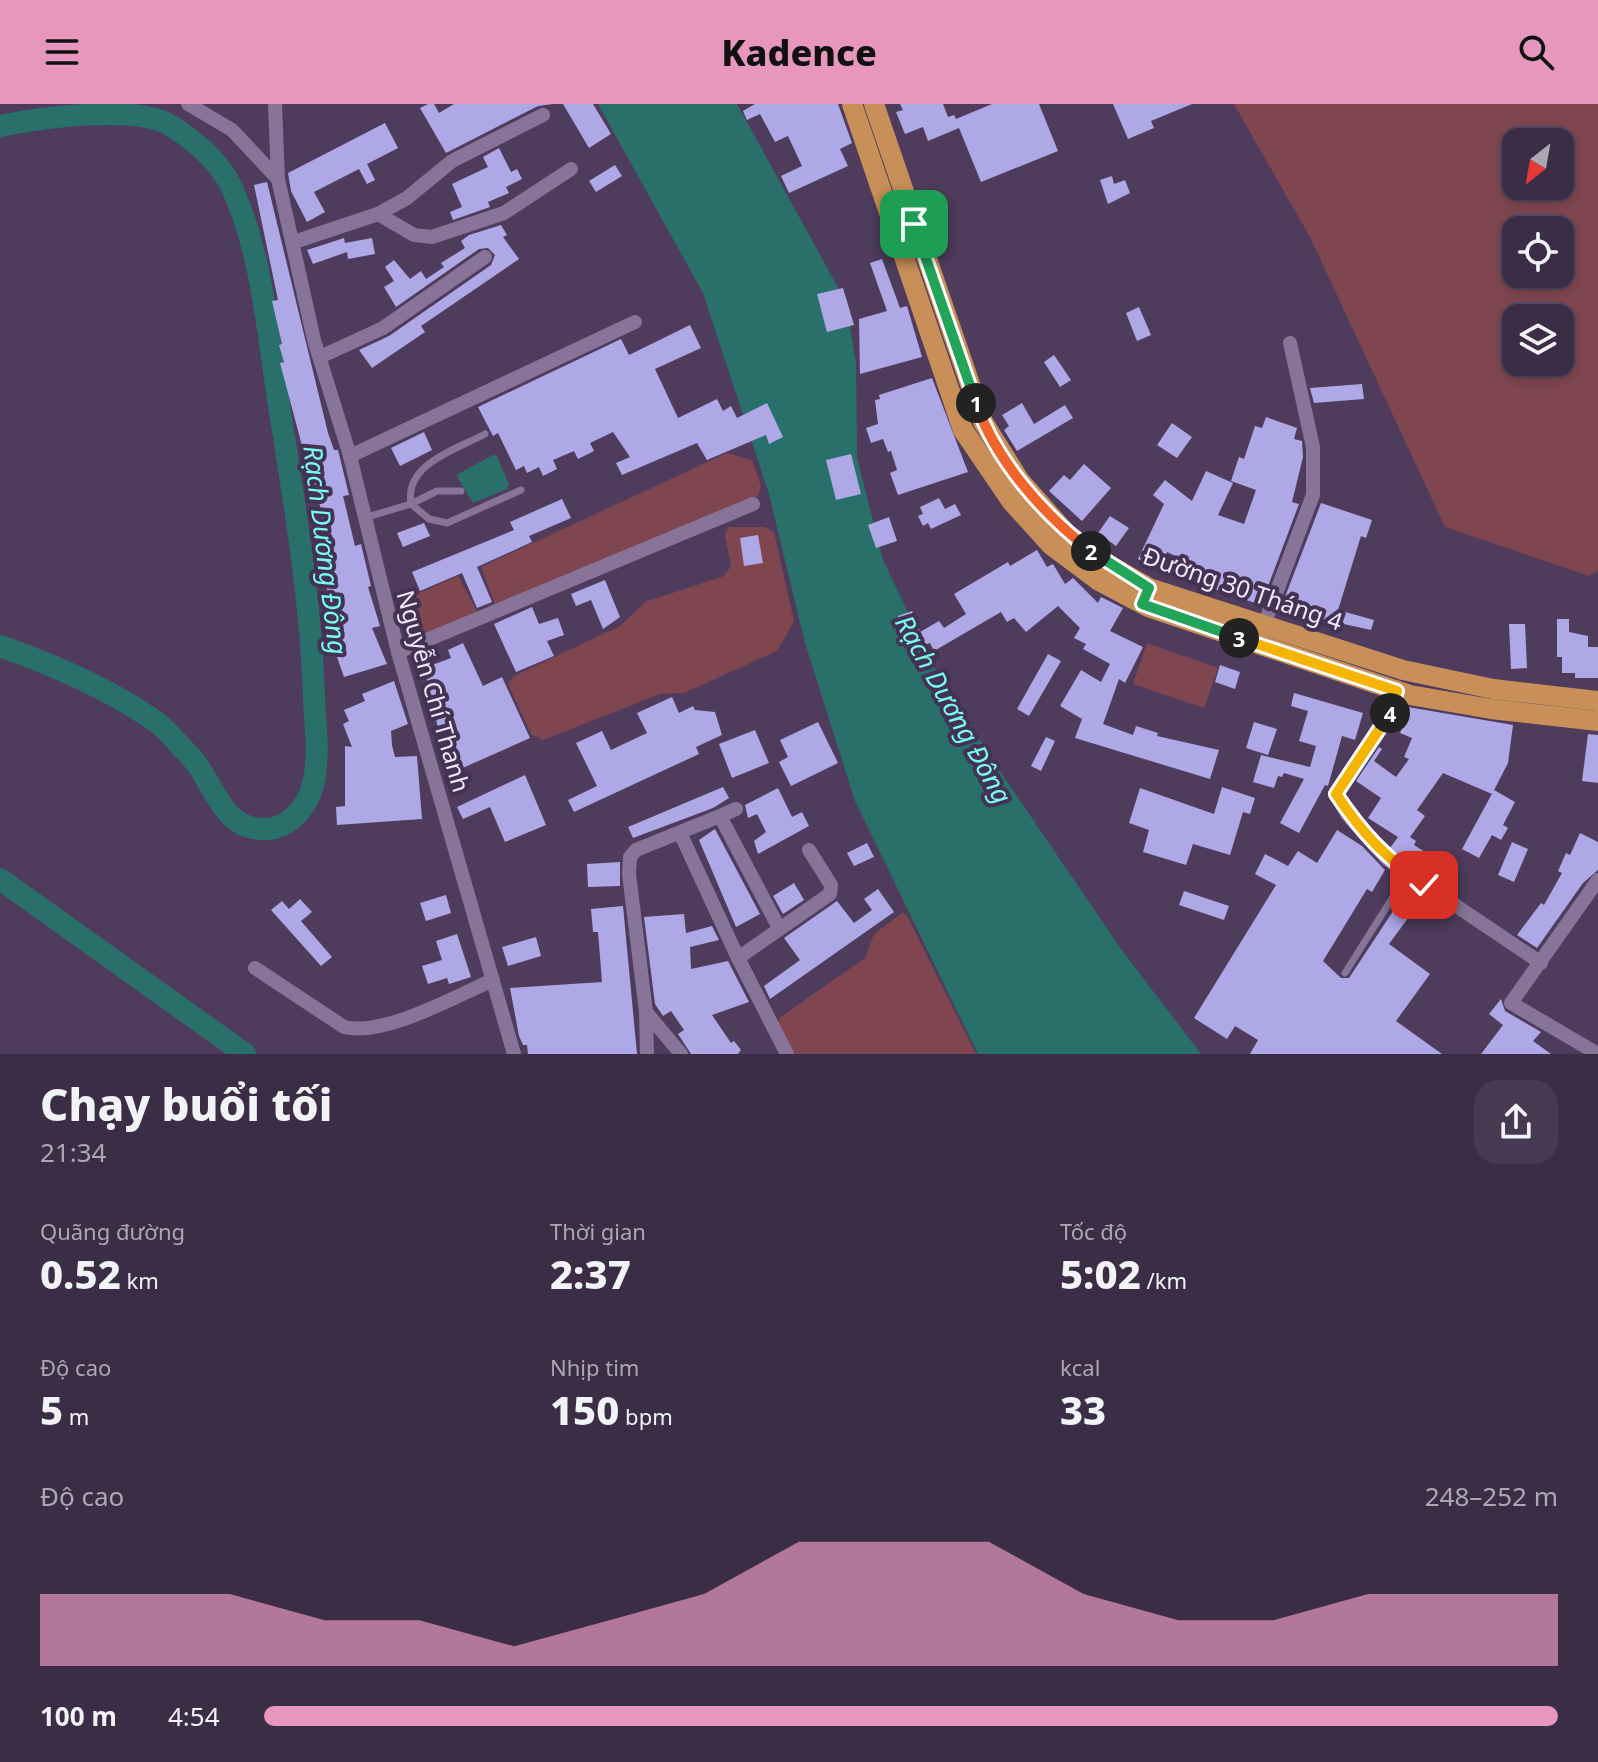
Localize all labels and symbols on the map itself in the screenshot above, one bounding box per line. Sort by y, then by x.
north arrow [1502,128,1574,200]
pin [880,190,948,258]
pin: 1 [956,383,996,423]
water label: Rạch Dương Đông [295,443,357,657]
pin: 2 [1071,531,1111,571]
street label: Đường 30 Tháng 4 [1139,538,1348,638]
street label: Nguyễn Chí Thanh [389,586,479,796]
water label: Rạch Dương Đông [887,608,1021,810]
pin: 3 [1219,618,1259,658]
pin: 4 [1370,693,1410,733]
pin [1390,851,1458,919]

